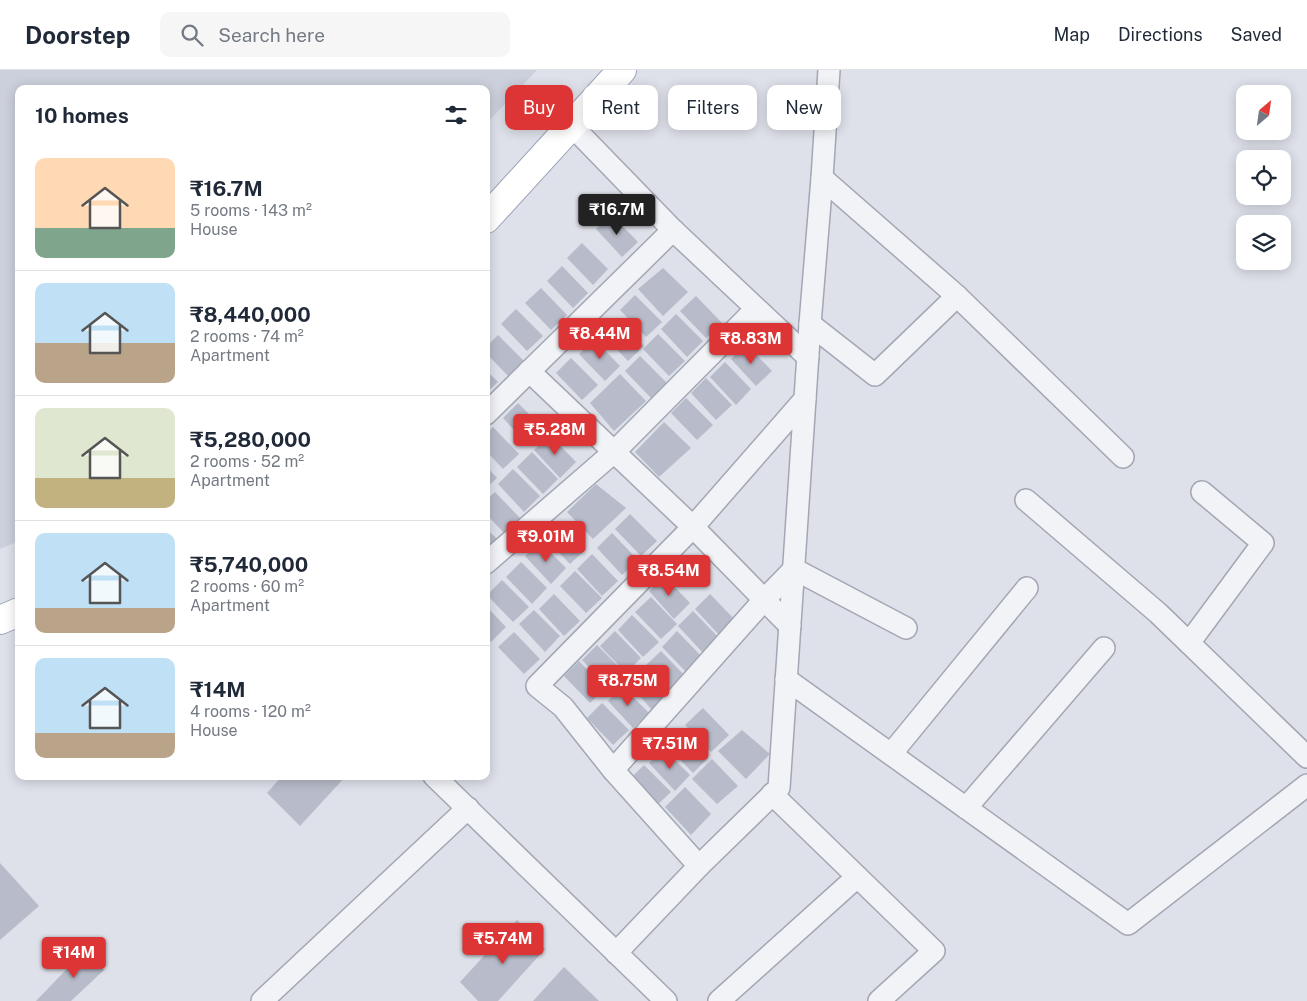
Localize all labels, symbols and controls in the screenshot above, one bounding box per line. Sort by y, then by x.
search box [160,12,510,57]
text: Doorstep [25,21,130,49]
icon: search [178,21,206,49]
text: Search here [218,24,325,46]
text: Map [1053,24,1090,45]
text: Directions [1118,24,1203,45]
text: Saved [1231,24,1282,45]
chip: Buy [505,85,573,130]
chip: Rent [583,85,658,130]
chip: Filters [668,85,757,130]
chip: New [767,85,841,130]
north arrow [1236,85,1291,140]
map controls [1236,85,1291,270]
icon: filters [442,101,470,129]
text: 10 homes [35,103,129,128]
button: locate [1236,150,1291,205]
text: ₹16.7M [190,176,263,201]
icon: home [75,178,135,238]
pin: ₹16.7M [576,194,658,236]
text: ₹16.7M [589,200,645,219]
text: 5 rooms · 143 m² [190,201,312,220]
button: layers [1236,215,1291,270]
text: House [190,220,238,239]
text: ₹8,440,000 [190,302,311,327]
icon: home [75,303,135,363]
pin: ₹8.44M [559,318,641,360]
pin: ₹8.83M [710,322,792,365]
text: ₹8.44M [570,324,630,343]
text: 2 rooms · 74 m² [190,327,304,346]
text: ₹8.83M [720,329,782,348]
text: Apartment [190,346,270,365]
pin: ₹5.28M [514,414,596,456]
text: ₹5.28M [524,420,586,439]
text: ₹5,280,000 [190,427,311,452]
icon: home [75,428,135,488]
text: 2 rooms · 52 m² [190,452,304,471]
text: Apartment [190,471,270,490]
pin: ₹9.01M [505,520,587,563]
text: ₹9.01M [518,527,574,546]
text: ₹5,740,000 [190,552,308,577]
icon: home [75,553,135,613]
pin: ₹8.54M [628,554,710,597]
text: ₹8.54M [638,561,700,580]
text: 2 rooms · 60 m² [190,577,304,596]
text: Apartment [190,596,270,615]
pin: ₹8.75M [587,664,669,707]
text: ₹8.75M [598,671,658,690]
text: ₹14M [190,677,246,702]
icon: home [75,678,135,738]
text: 4 rooms · 120 m² [190,702,311,721]
text: House [190,721,238,740]
pin: ₹7.51M [629,728,711,770]
text: ₹7.51M [642,734,698,753]
pin: ₹5.74M [462,922,544,965]
text: ₹5.74M [473,929,533,948]
pin: ₹14M [44,936,104,979]
text: ₹14M [53,943,95,962]

